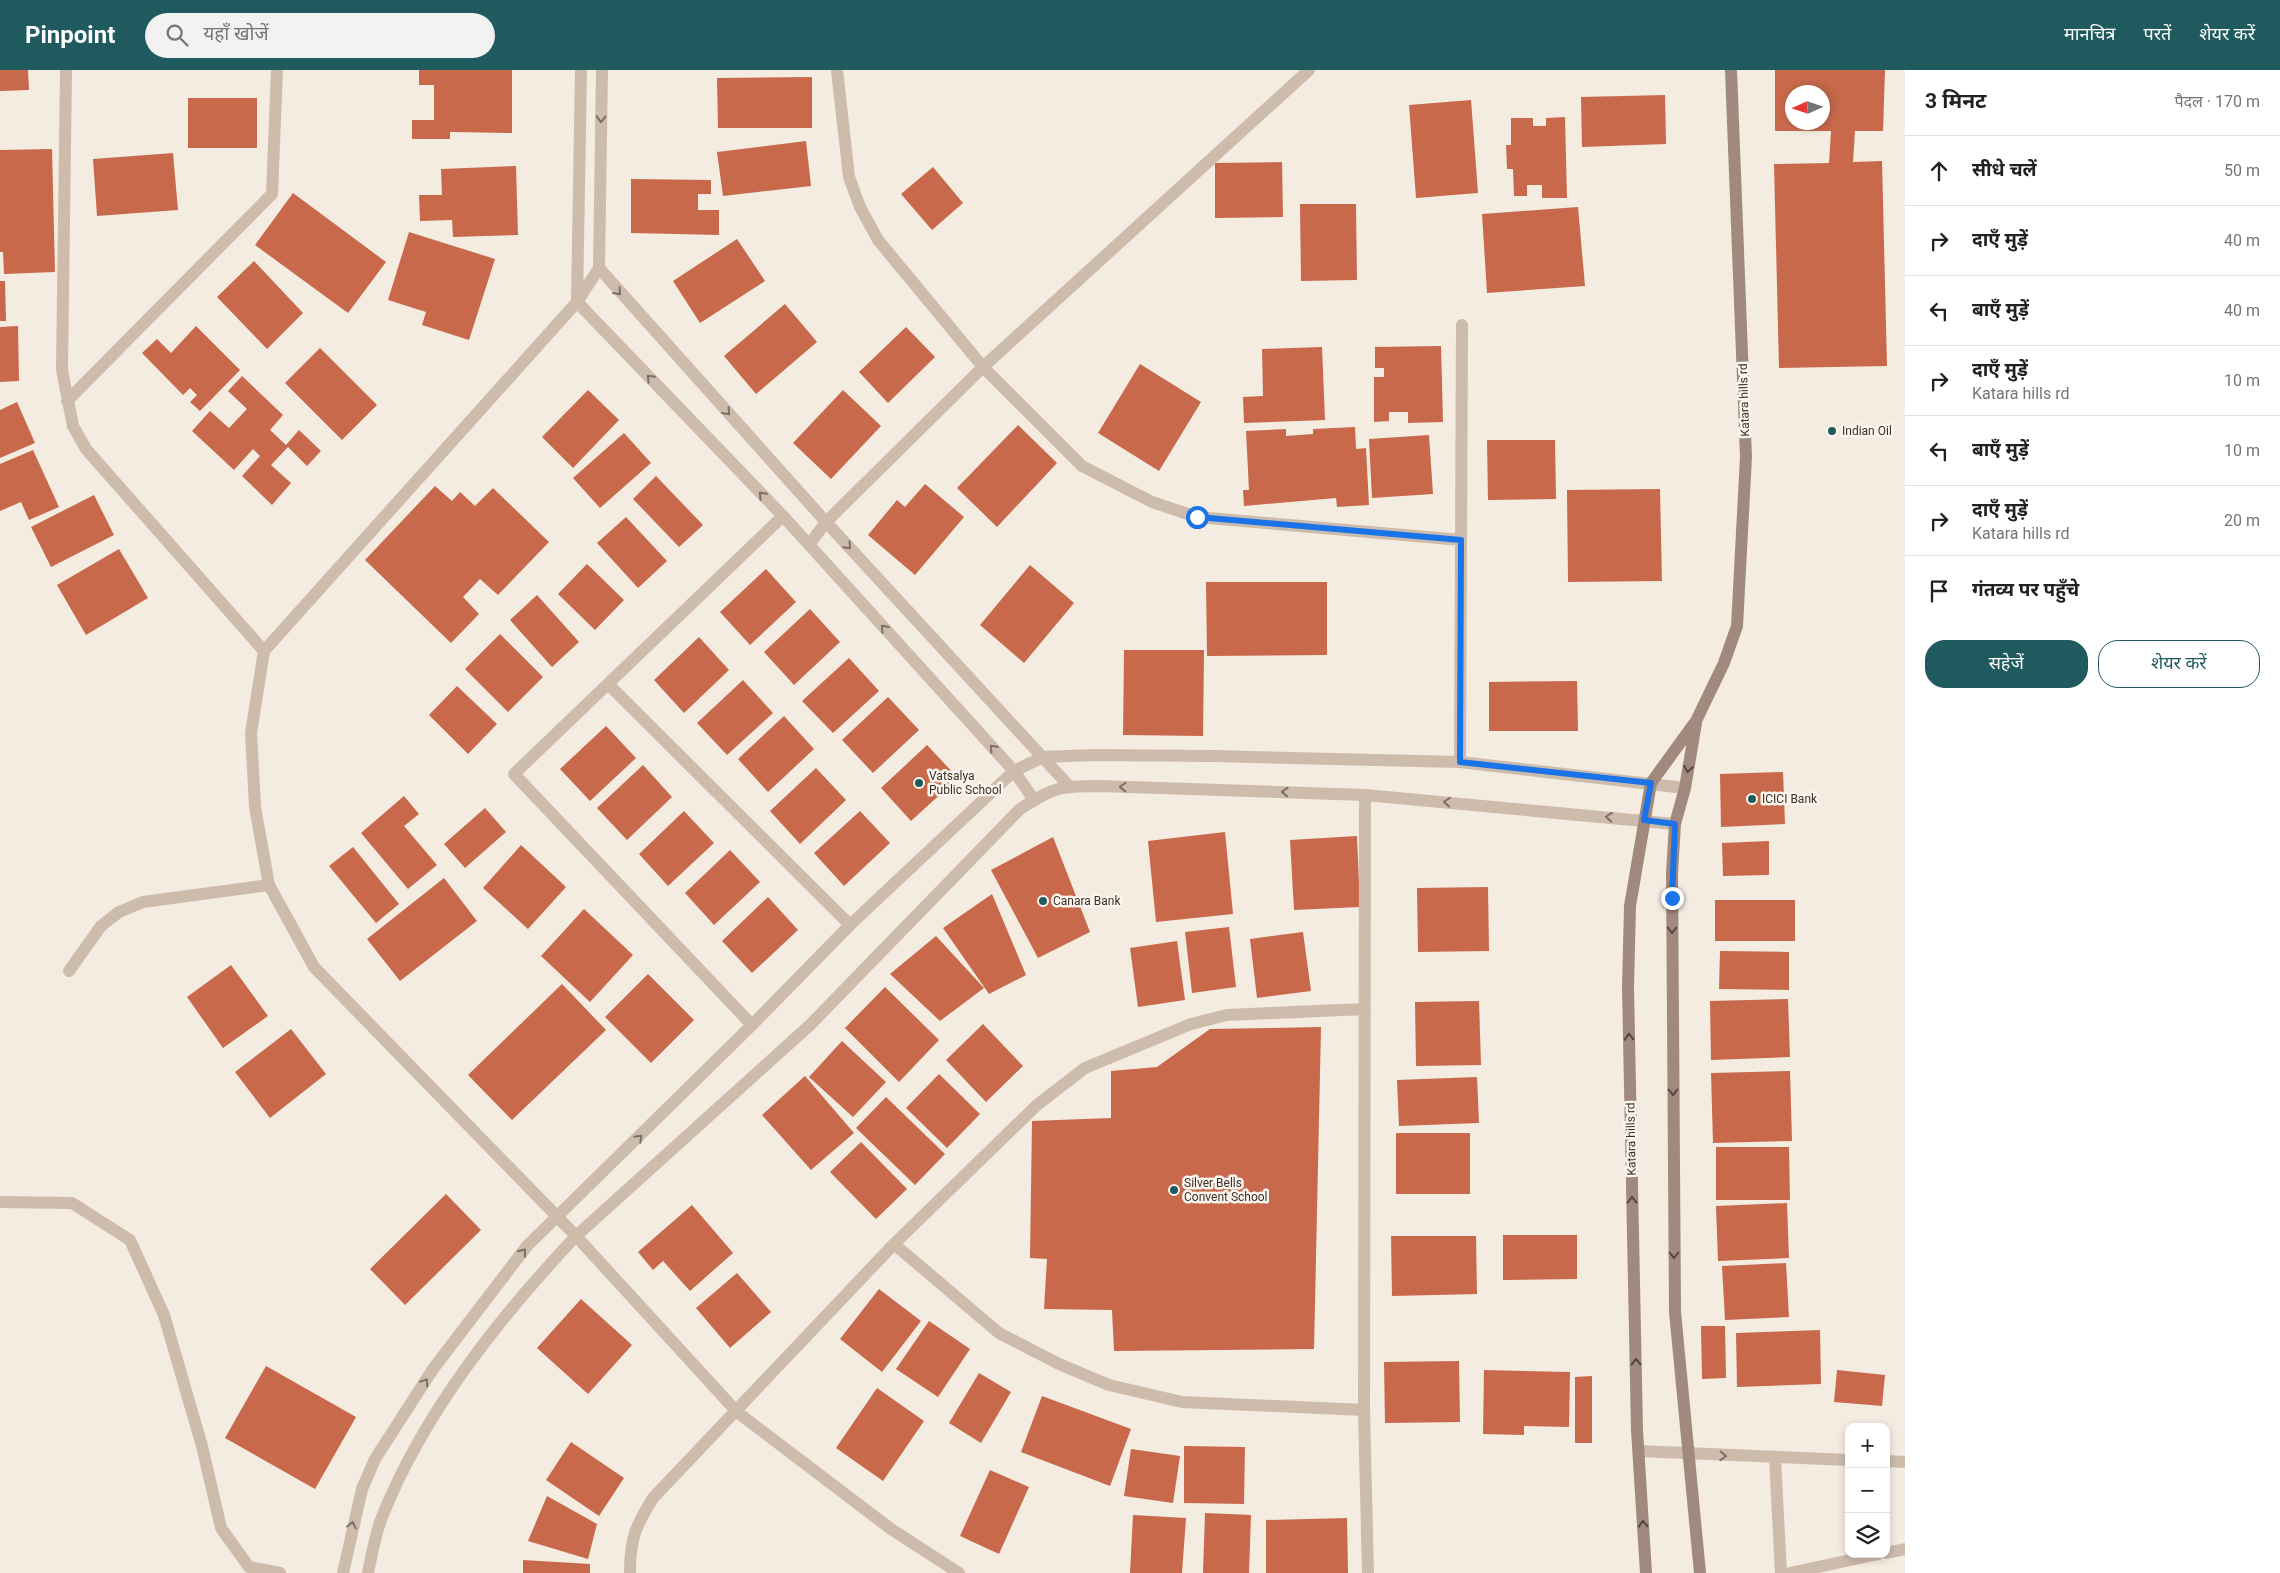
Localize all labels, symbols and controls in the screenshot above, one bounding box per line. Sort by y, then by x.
search box [145,13,495,58]
text: Pinpoint [25,21,115,49]
icon: search [163,21,191,49]
text: यहाँ खोजें [203,22,269,45]
text: मानचित्र [2064,23,2115,44]
text: परतें [2143,23,2171,44]
text: शेयर करें [2199,23,2255,44]
north arrow [1785,85,1830,130]
text: 3 मिनट [1925,89,1986,113]
text: पैदल · 170 m [2174,92,2260,111]
one-way arrow [596,115,606,123]
icon: ahead [1925,157,1953,185]
text: सीधे चलें [1972,158,2037,181]
text: 50 m [2224,161,2260,180]
icon: right [1925,227,1953,255]
text: दाएँ मुड़ें [1972,228,2028,251]
text: 40 m [2224,231,2260,250]
one-way arrow [612,286,621,295]
icon: left [1925,297,1953,325]
text: बाएँ मुड़ें [1972,298,2029,321]
text: 40 m [2224,301,2260,320]
text: दाएँ मुड़ें [1972,358,2028,381]
street label: Katara hills rd [1736,363,1752,437]
icon: right [1925,367,1953,395]
text: 10 m [2224,371,2260,390]
one-way arrow [647,375,656,384]
text: Katara hills rd [1972,384,2069,403]
one-way arrow [721,407,730,416]
place label: Indian Oil [1842,424,1892,438]
marker: Indian Oil [1826,425,1838,437]
icon: left [1925,437,1953,465]
text: बाएँ मुड़ें [1972,438,2029,461]
text: 10 m [2224,441,2260,460]
one-way arrow [759,492,768,501]
text: दाएँ मुड़ें [1972,498,2028,521]
route start [1186,506,1209,529]
icon: right [1925,507,1953,535]
text: 20 m [2224,511,2260,530]
text: Katara hills rd [1972,524,2069,543]
one-way arrow [842,540,851,549]
icon: arrive [1925,577,1953,605]
text: गंतव्य पर पहुँचे [1972,578,2079,601]
one-way arrow [881,624,890,633]
button: सहेजें [1925,640,2088,688]
button: शेयर करें [2098,640,2260,688]
one-way arrow [990,745,999,754]
one-way arrow [1684,765,1694,773]
place label: Vatsalya Public School [929,769,1002,797]
marker: Vatsalya Public School [913,777,925,789]
one-way arrow [1118,782,1126,792]
one-way arrow [1281,787,1289,798]
place label: ICICI Bank [1762,792,1818,806]
marker: ICICI Bank [1746,793,1758,805]
one-way arrow [1443,797,1451,808]
one-way arrow [1605,812,1613,823]
route end [1661,887,1684,910]
place label: Canara Bank [1053,894,1121,908]
marker: Canara Bank [1037,895,1049,907]
one-way arrow [1667,926,1678,934]
one-way arrow [1624,1033,1634,1040]
one-way arrow [1668,1089,1678,1097]
street label: Katara hills rd [1623,1102,1639,1176]
one-way arrow [633,1135,642,1144]
place label: Silver Bells Convent School [1184,1176,1268,1204]
marker: Silver Bells Convent School [1168,1184,1180,1196]
one-way arrow [1627,1195,1638,1203]
one-way arrow [517,1249,525,1258]
one-way arrow [1669,1252,1679,1259]
one-way arrow [1630,1358,1641,1366]
one-way arrow [419,1378,428,1387]
map controls [1845,1423,1890,1558]
button: + [1845,1423,1890,1468]
one-way arrow [1719,1450,1727,1461]
button: − [1845,1468,1890,1513]
button: layers [1845,1513,1890,1558]
one-way arrow [1638,1520,1648,1528]
one-way arrow [346,1521,357,1530]

